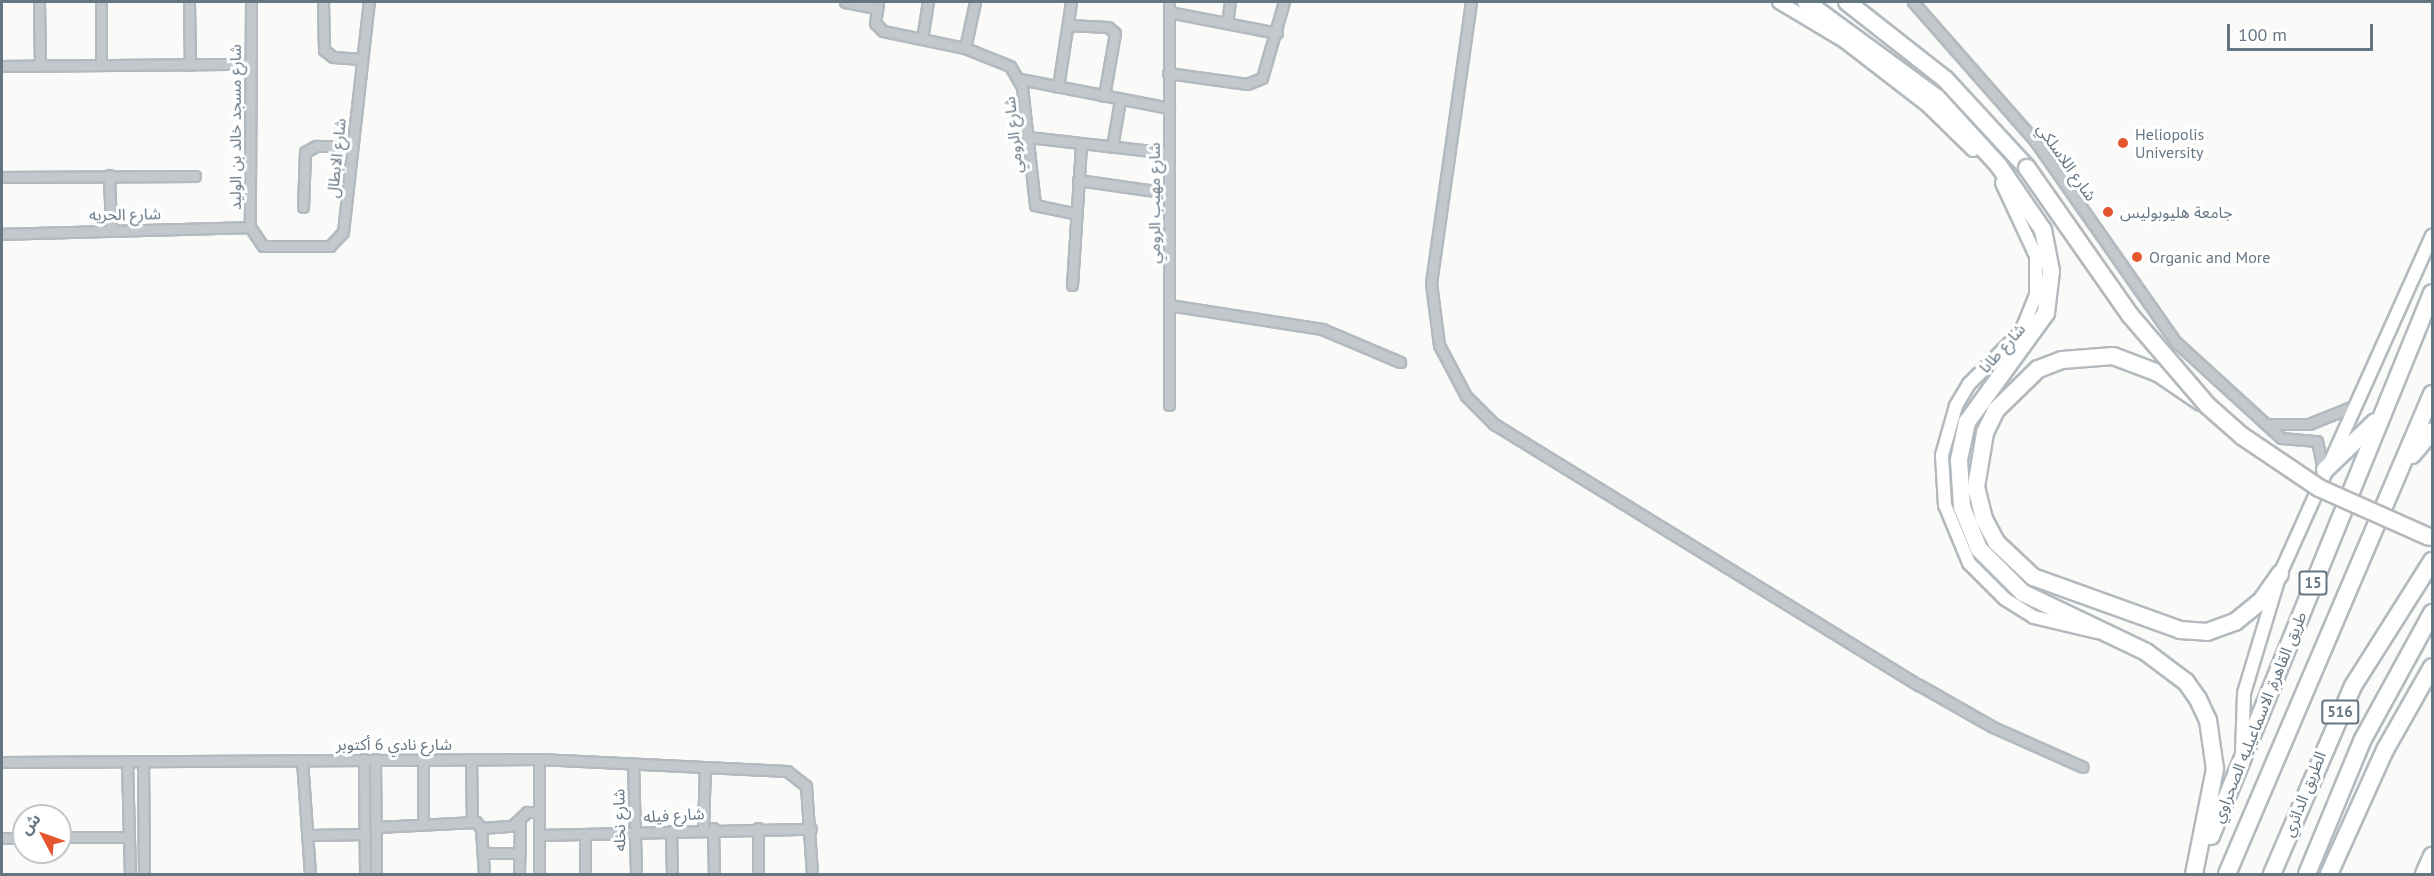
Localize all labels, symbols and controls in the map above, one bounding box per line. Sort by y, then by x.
scale bar [2230,12,2376,50]
text: 100 m [2238,23,2287,46]
street label: شارع مسجد خالد بن الوليد [225,44,245,210]
street label: شارع الرومي [999,96,1027,174]
street label: شارع الابطال [322,117,350,199]
street label: شارع اللاسلكي [2033,120,2101,204]
place label: Heliopolis University [2135,124,2204,162]
marker: Heliopolis University [2116,136,2130,150]
street label: شارع مهيب الرومي [1144,142,1164,264]
place label: جامعة هليوبوليس [2120,202,2233,222]
street label: شارع الحريه [89,204,161,224]
marker: جامعة هليوبوليس [2101,205,2115,219]
place label: Organic and More [2149,247,2271,267]
marker: Organic and More [2130,250,2144,264]
street label: شارع طابا [1975,319,2029,377]
road number: 15 [2298,571,2328,595]
street label: طريق القاهرة, الاسماعيليه الصحراوي [2208,608,2310,826]
road number: 516 [2320,700,2360,724]
street label: شارع نادي 6 أكتوبر [336,734,452,754]
street label: الطريق الدائري [2278,749,2330,839]
street label: شارع نخله [609,789,629,851]
north arrow [12,804,72,864]
street label: شارع فيله [643,804,705,826]
text: ش [15,809,45,838]

